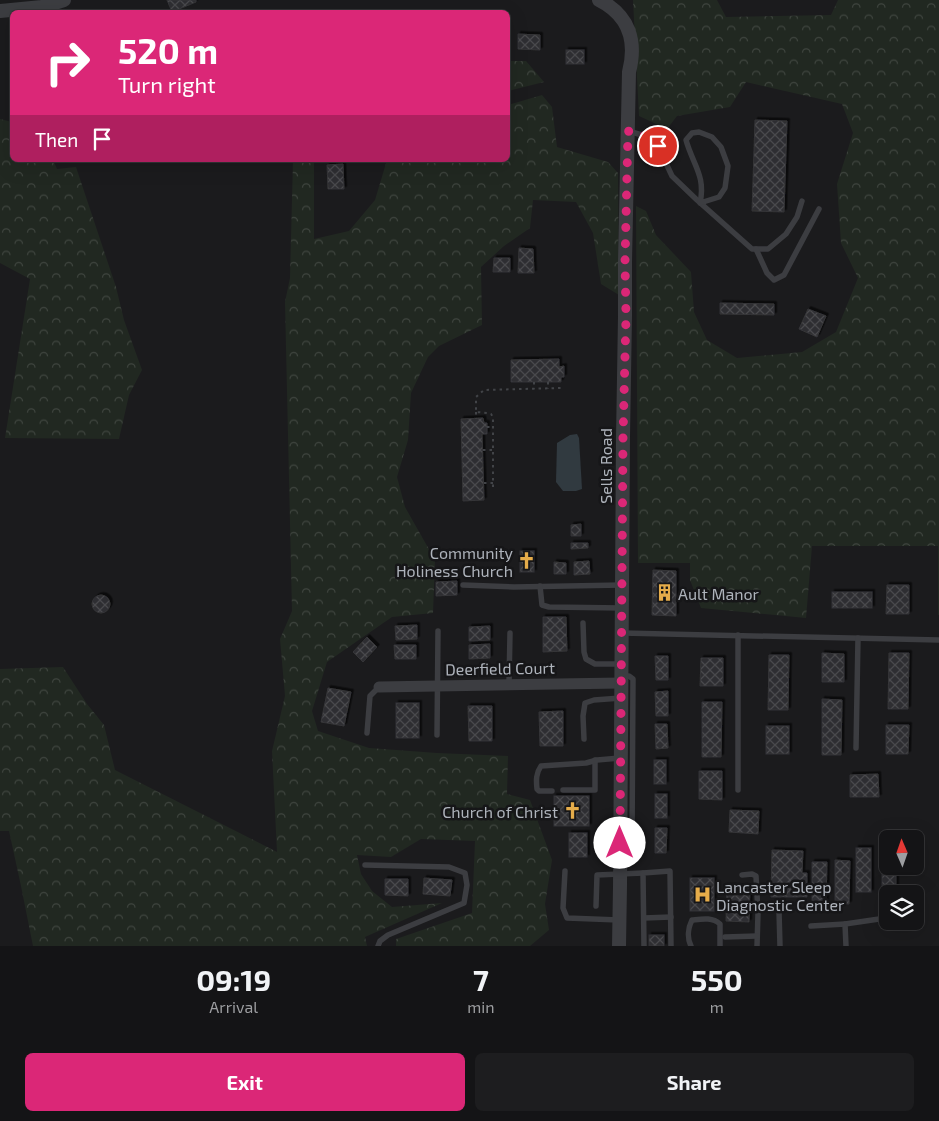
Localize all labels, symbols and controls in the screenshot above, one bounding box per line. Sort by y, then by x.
text: 520 m [118,29,218,71]
icon: right [35,30,100,95]
text: Turn right [118,71,216,97]
icon: arrive [88,125,116,153]
pin [637,125,679,167]
text: Then [35,128,78,151]
icon: arrive [644,132,672,160]
street label: Sells Road [596,428,615,504]
place label: Community Holiness Church [396,543,514,580]
church icon: Community Holiness Church [517,551,537,571]
building icon: Ault Manor [654,583,674,603]
place label: Ault Manor [678,584,760,603]
street label: Deerfield Court [445,658,555,678]
church icon: Church of Christ [562,801,582,821]
place label: Church of Christ [442,802,558,821]
position arrow [593,816,645,868]
north arrow [879,830,924,875]
map controls [879,830,924,930]
place label: Lancaster Sleep Diagnostic Center [716,877,845,914]
hospital icon: Lancaster Sleep Diagnostic Center [692,885,712,905]
button: layers [879,885,924,930]
text: 09:19 [196,961,271,997]
text: 7 [473,961,489,997]
text: 550 [691,961,743,997]
text: Arrival [209,997,258,1016]
text: min [467,997,495,1016]
text: m [710,997,724,1016]
button: Exit [25,1053,465,1111]
button: Share [475,1053,914,1111]

